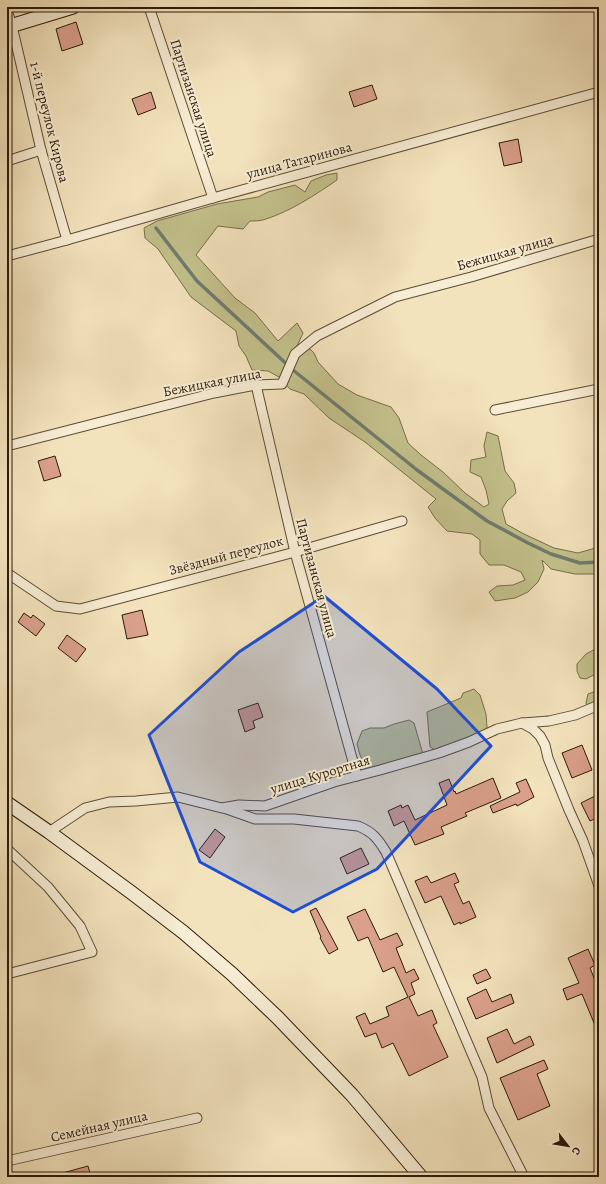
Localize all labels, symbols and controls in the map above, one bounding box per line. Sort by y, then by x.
street label: Партизанская улица [165,37,222,160]
street label: 1-й переулок Кирова [25,60,74,185]
street label: улица Татаринова [243,137,355,184]
street label: Бежицкая улица [455,229,556,275]
street label: Бежицкая улица [161,364,263,401]
street label: Партизанская улица [291,516,342,641]
street label: Звёздный переулок [167,531,285,580]
street label: улица Курортная [267,750,372,799]
street label: Семейная улица [49,1106,150,1147]
north arrow [548,1126,588,1166]
text: С [568,1144,584,1158]

